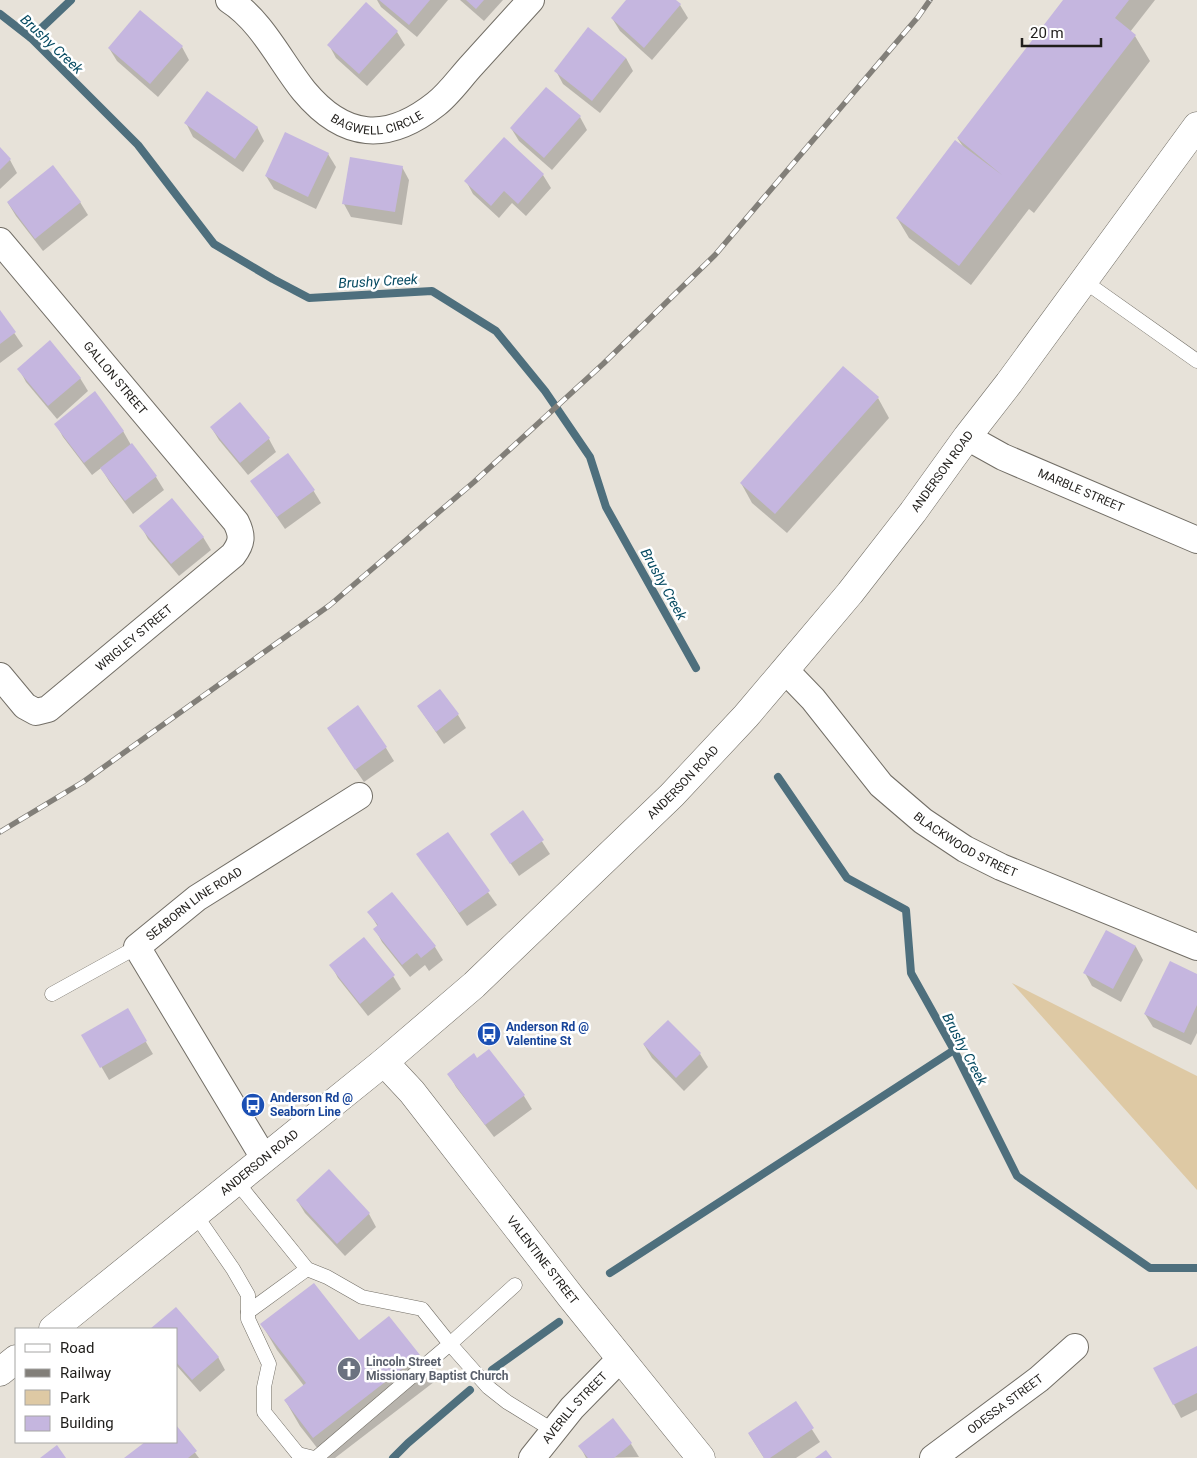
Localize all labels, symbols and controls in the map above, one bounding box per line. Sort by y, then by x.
water label: Brushy Creek [17,11,87,78]
scale bar [1022,15,1101,47]
text: 20 m [1030,24,1064,42]
street label: BAGWELL CIRCLE [328,108,426,137]
water label: Brushy Creek [338,271,419,291]
street label: GALLON STREET [80,339,150,417]
street label: ANDERSON ROAD [908,428,976,515]
street label: MARBLE STREET [1036,466,1126,515]
water label: Brushy Creek [638,545,691,624]
street label: WRIGLEY STREET [93,602,175,674]
street label: ANDERSON ROAD [644,743,722,822]
street label: BLACKWOOD STREET [911,809,1019,880]
street label: SEABORN LINE ROAD [143,864,245,944]
water label: Brushy Creek [939,1010,991,1089]
place label: Anderson Rd @ Valentine St [506,1020,589,1048]
bus stop icon: Anderson Rd @ Valentine St [476,1021,502,1047]
place label: Anderson Rd @ Seaborn Line [270,1091,353,1119]
bus stop icon: Anderson Rd @ Seaborn Line [240,1092,266,1118]
street label: ANDERSON ROAD [217,1127,301,1198]
street label: VALENTINE STREET [504,1213,581,1307]
legend [15,1328,178,1443]
text: Road [60,1339,94,1357]
place label: Lincoln Street Missionary Baptist Church [366,1355,509,1383]
church icon: Lincoln Street Missionary Baptist Church [336,1356,362,1382]
text: Railway [60,1364,111,1382]
street label: AVERILL STREET [539,1369,610,1446]
street label: ODESSA STREET [965,1372,1046,1437]
text: Park [60,1389,91,1407]
text: Building [60,1414,114,1432]

